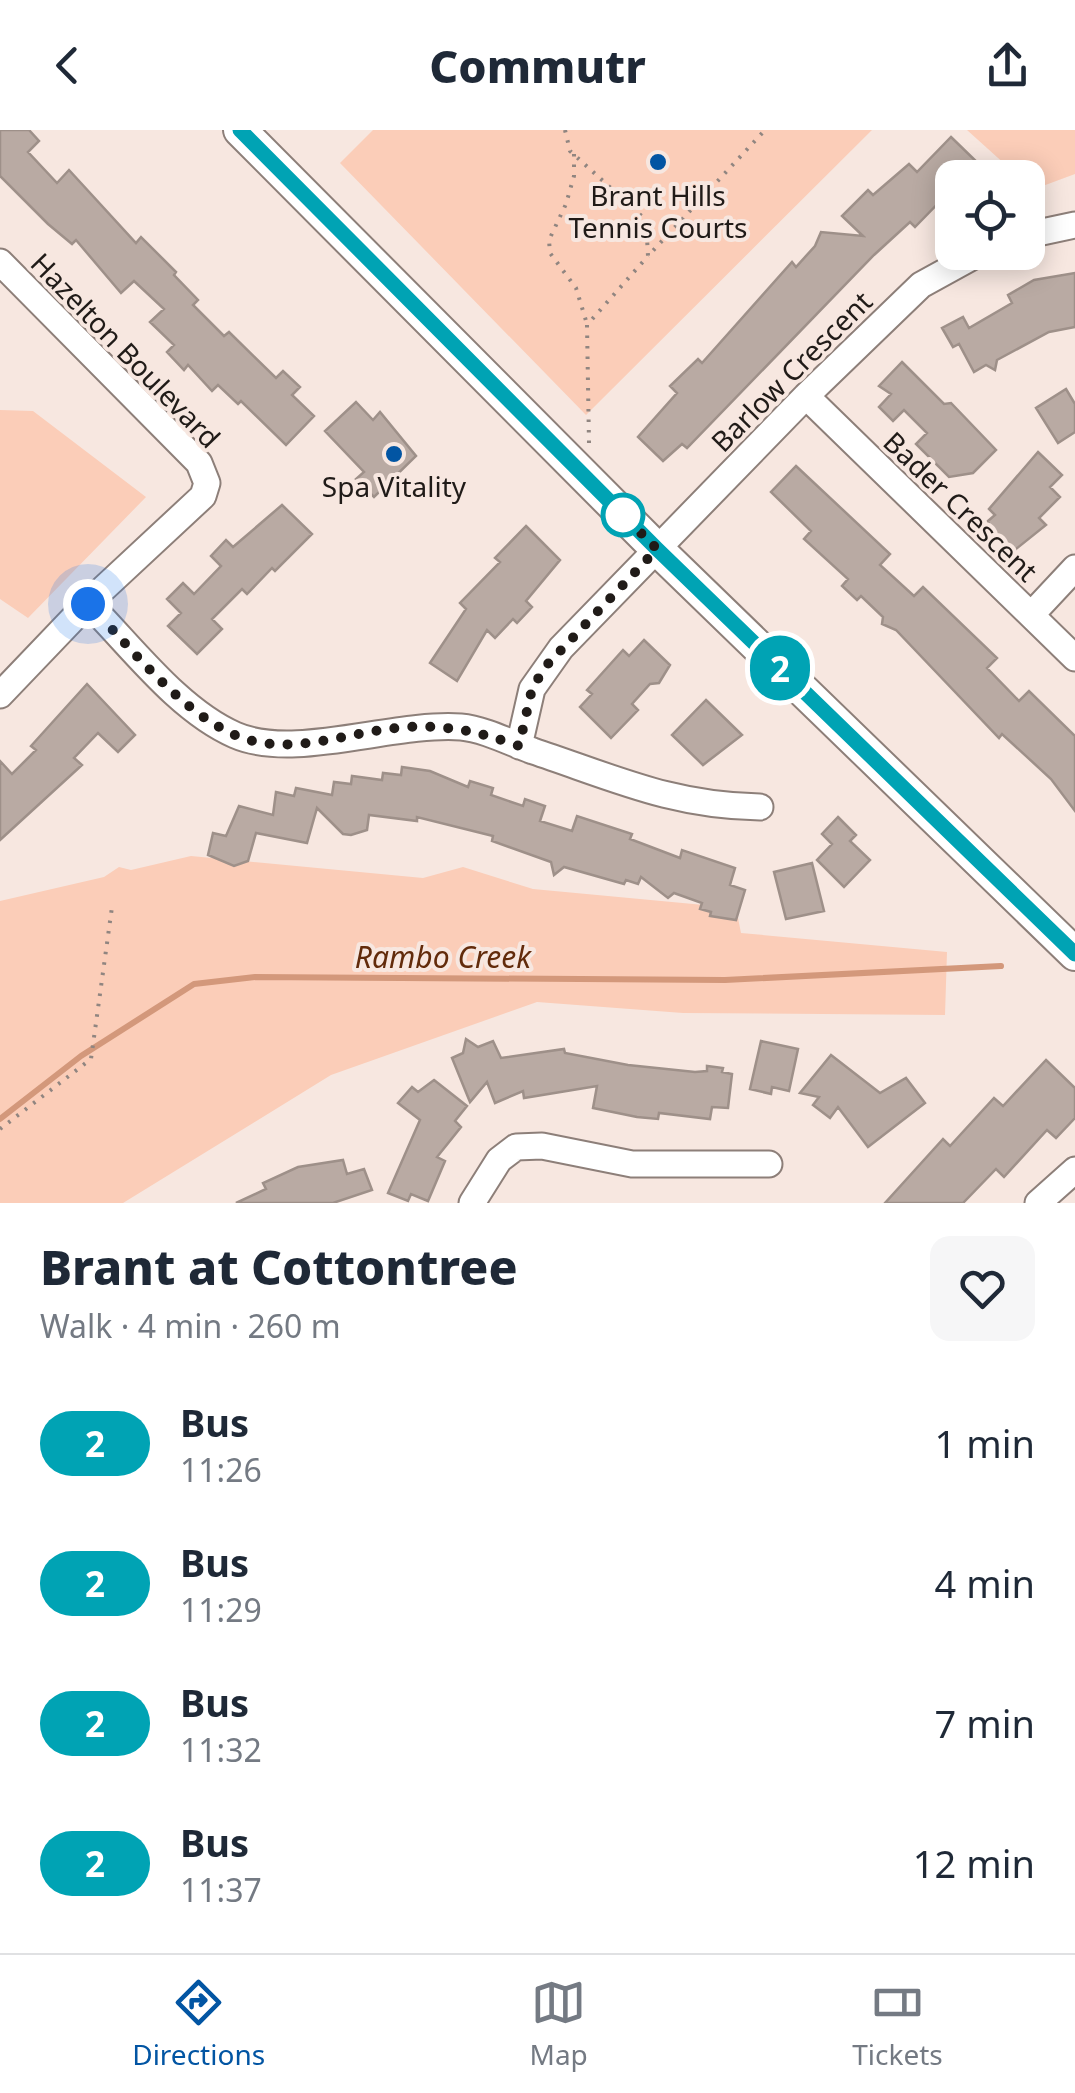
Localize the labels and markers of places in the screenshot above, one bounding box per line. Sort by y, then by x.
marker: Brant Hills Tennis Courts [647,151,669,173]
place label: Brant Hills Tennis Courts [569,176,747,246]
marker: Spa Vitality [383,443,405,465]
place label: Spa Vitality [322,467,467,505]
unlabelled marker [602,494,644,536]

